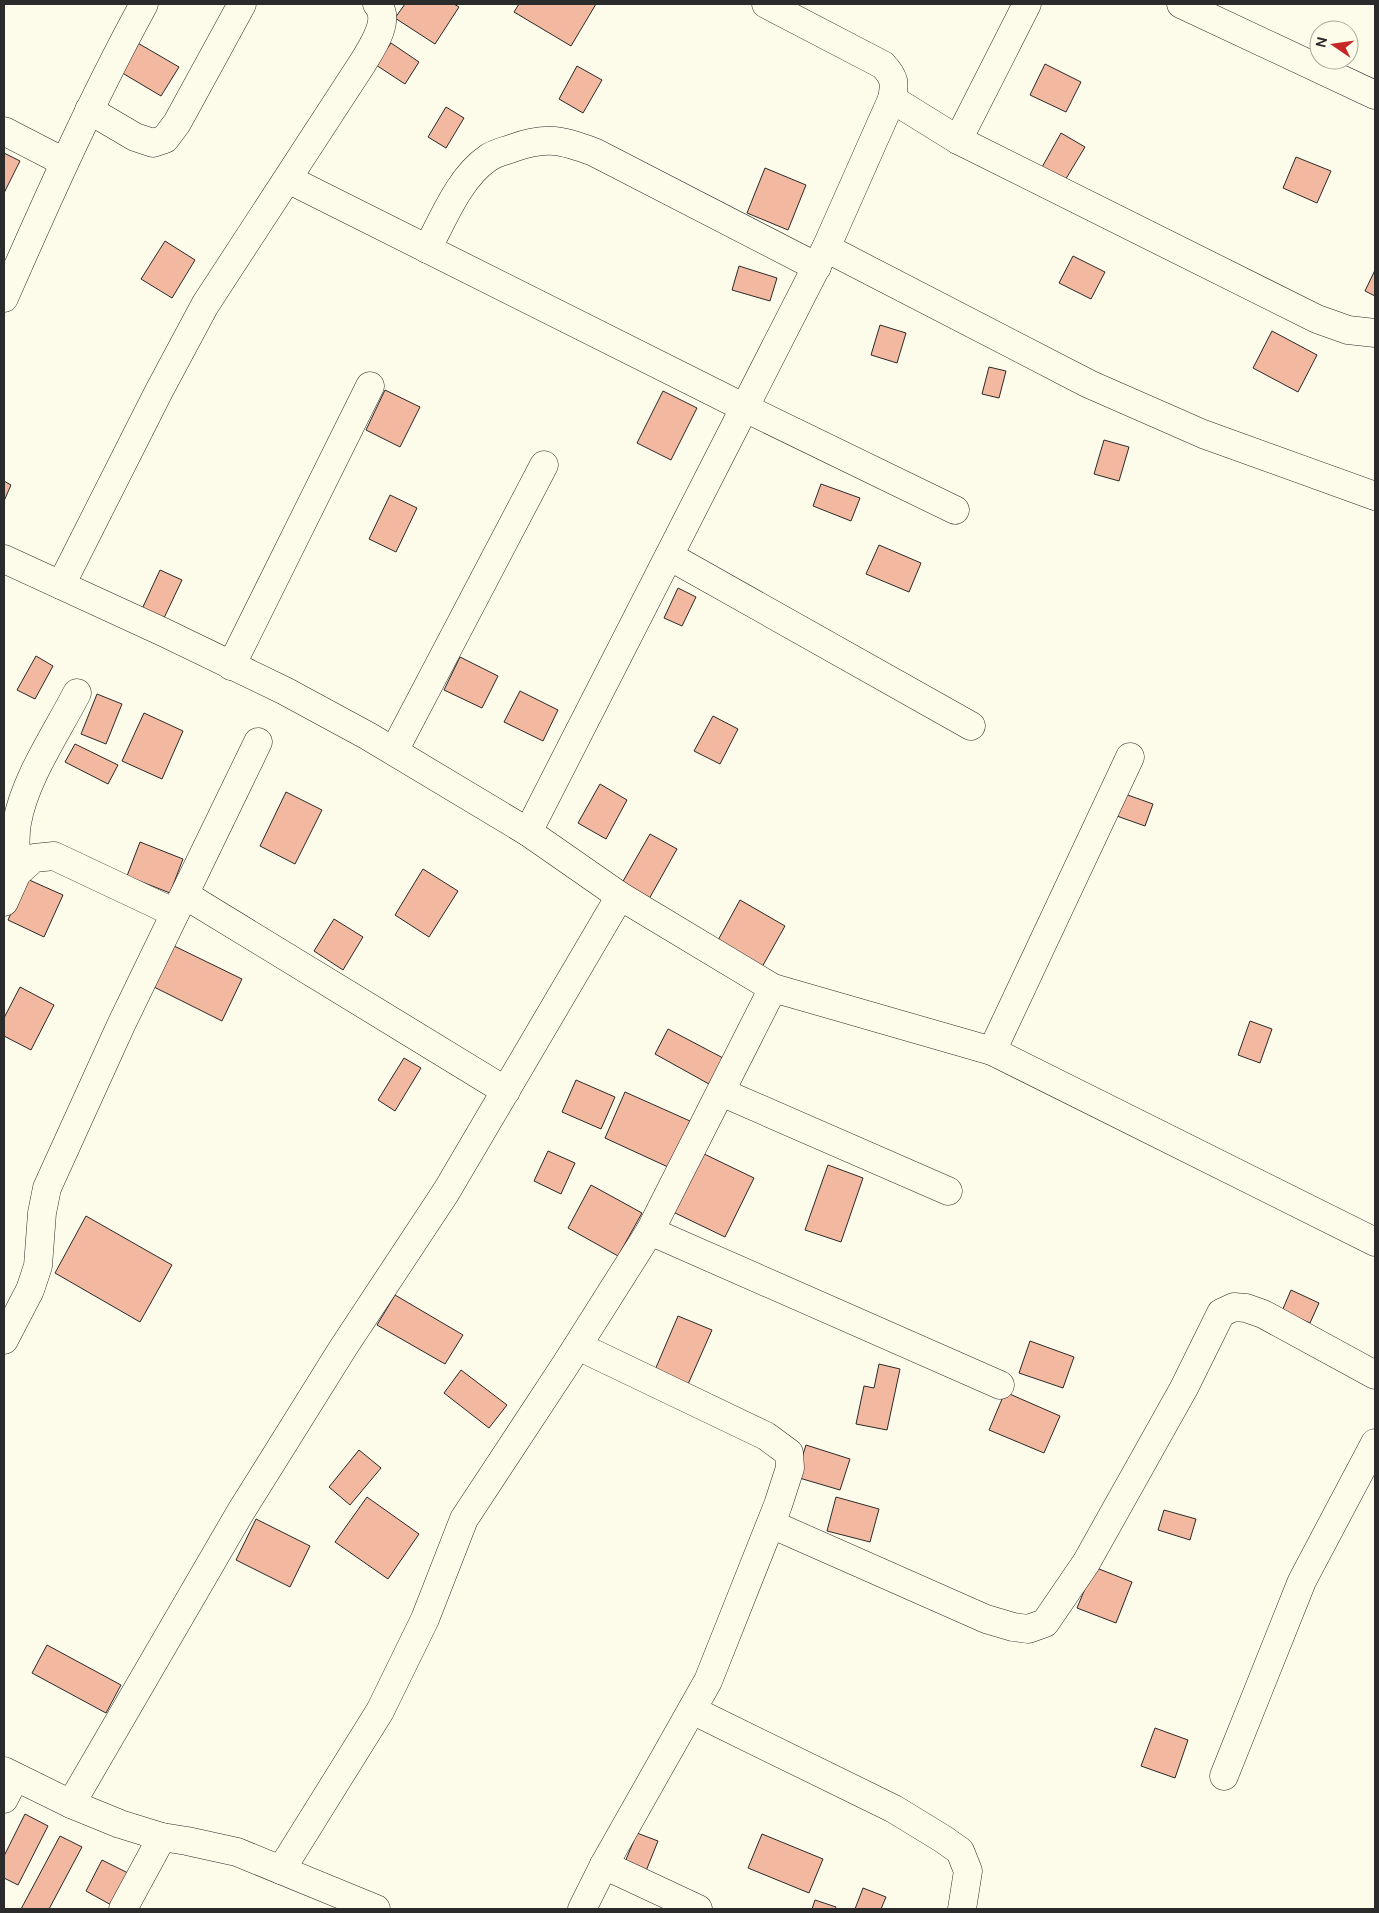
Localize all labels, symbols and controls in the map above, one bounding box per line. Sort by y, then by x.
north arrow [1309,20,1359,70]
text: N [1311,35,1331,49]

